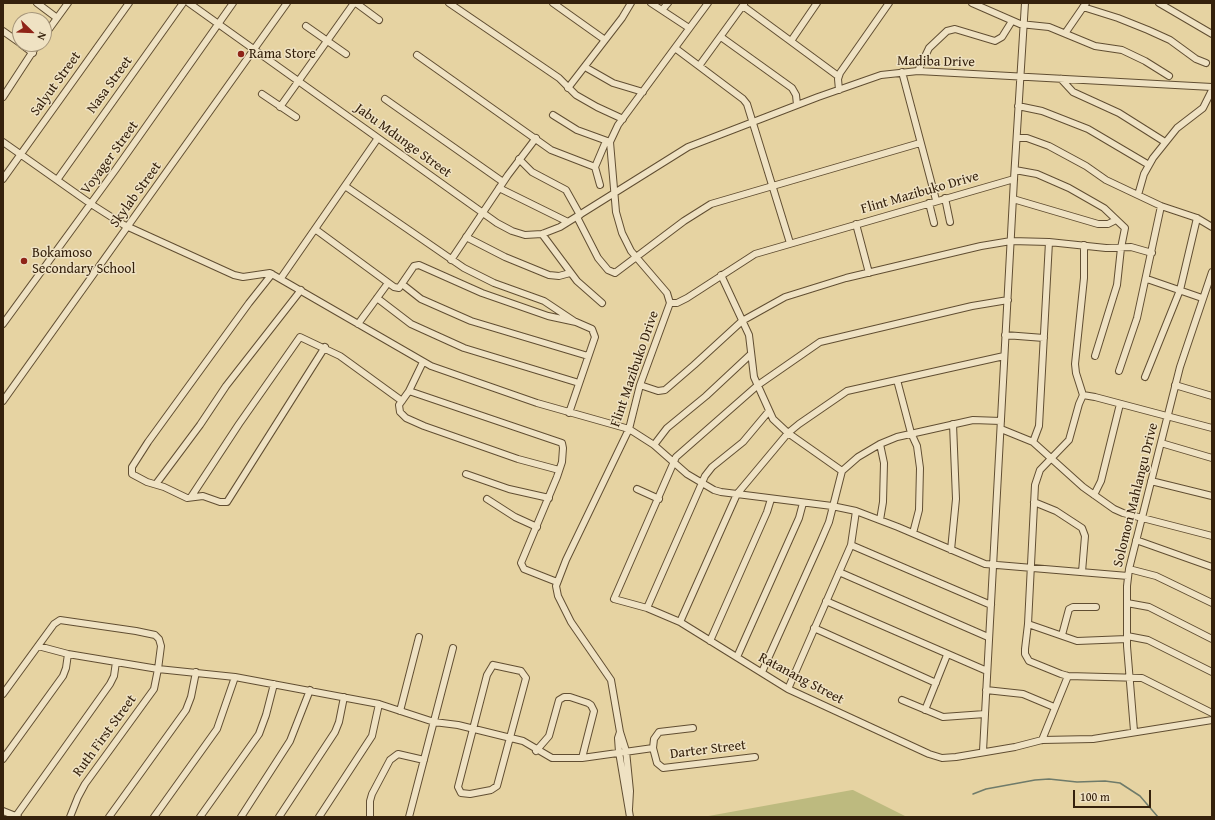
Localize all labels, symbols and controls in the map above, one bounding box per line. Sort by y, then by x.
north arrow [12,12,52,52]
text: N [33,30,51,43]
place label: Rama Store [249,46,316,62]
street label: Salyut Street [27,49,85,119]
marker: Rama Store [236,49,246,59]
street label: Nasa Street [84,53,136,117]
street label: Madiba Drive [897,53,975,71]
street label: Jabu Mdunge Street [351,100,455,182]
street label: Voyager Street [78,118,142,198]
street label: Skylab Street [107,159,165,231]
street label: Flint Mazibuko Drive [859,168,981,218]
place label: Bokamoso Secondary School [32,245,135,278]
marker: Bokamoso Secondary School [19,256,29,266]
street label: Flint Mazibuko Drive [607,309,663,429]
street label: Solomon Mahlangu Drive [1110,421,1162,569]
street label: Ratanang Street [756,650,846,708]
street label: Ruth First Street [70,692,140,780]
street label: Darter Street [669,737,747,763]
scale bar [1075,782,1153,808]
text: 100 m [1080,788,1110,805]

